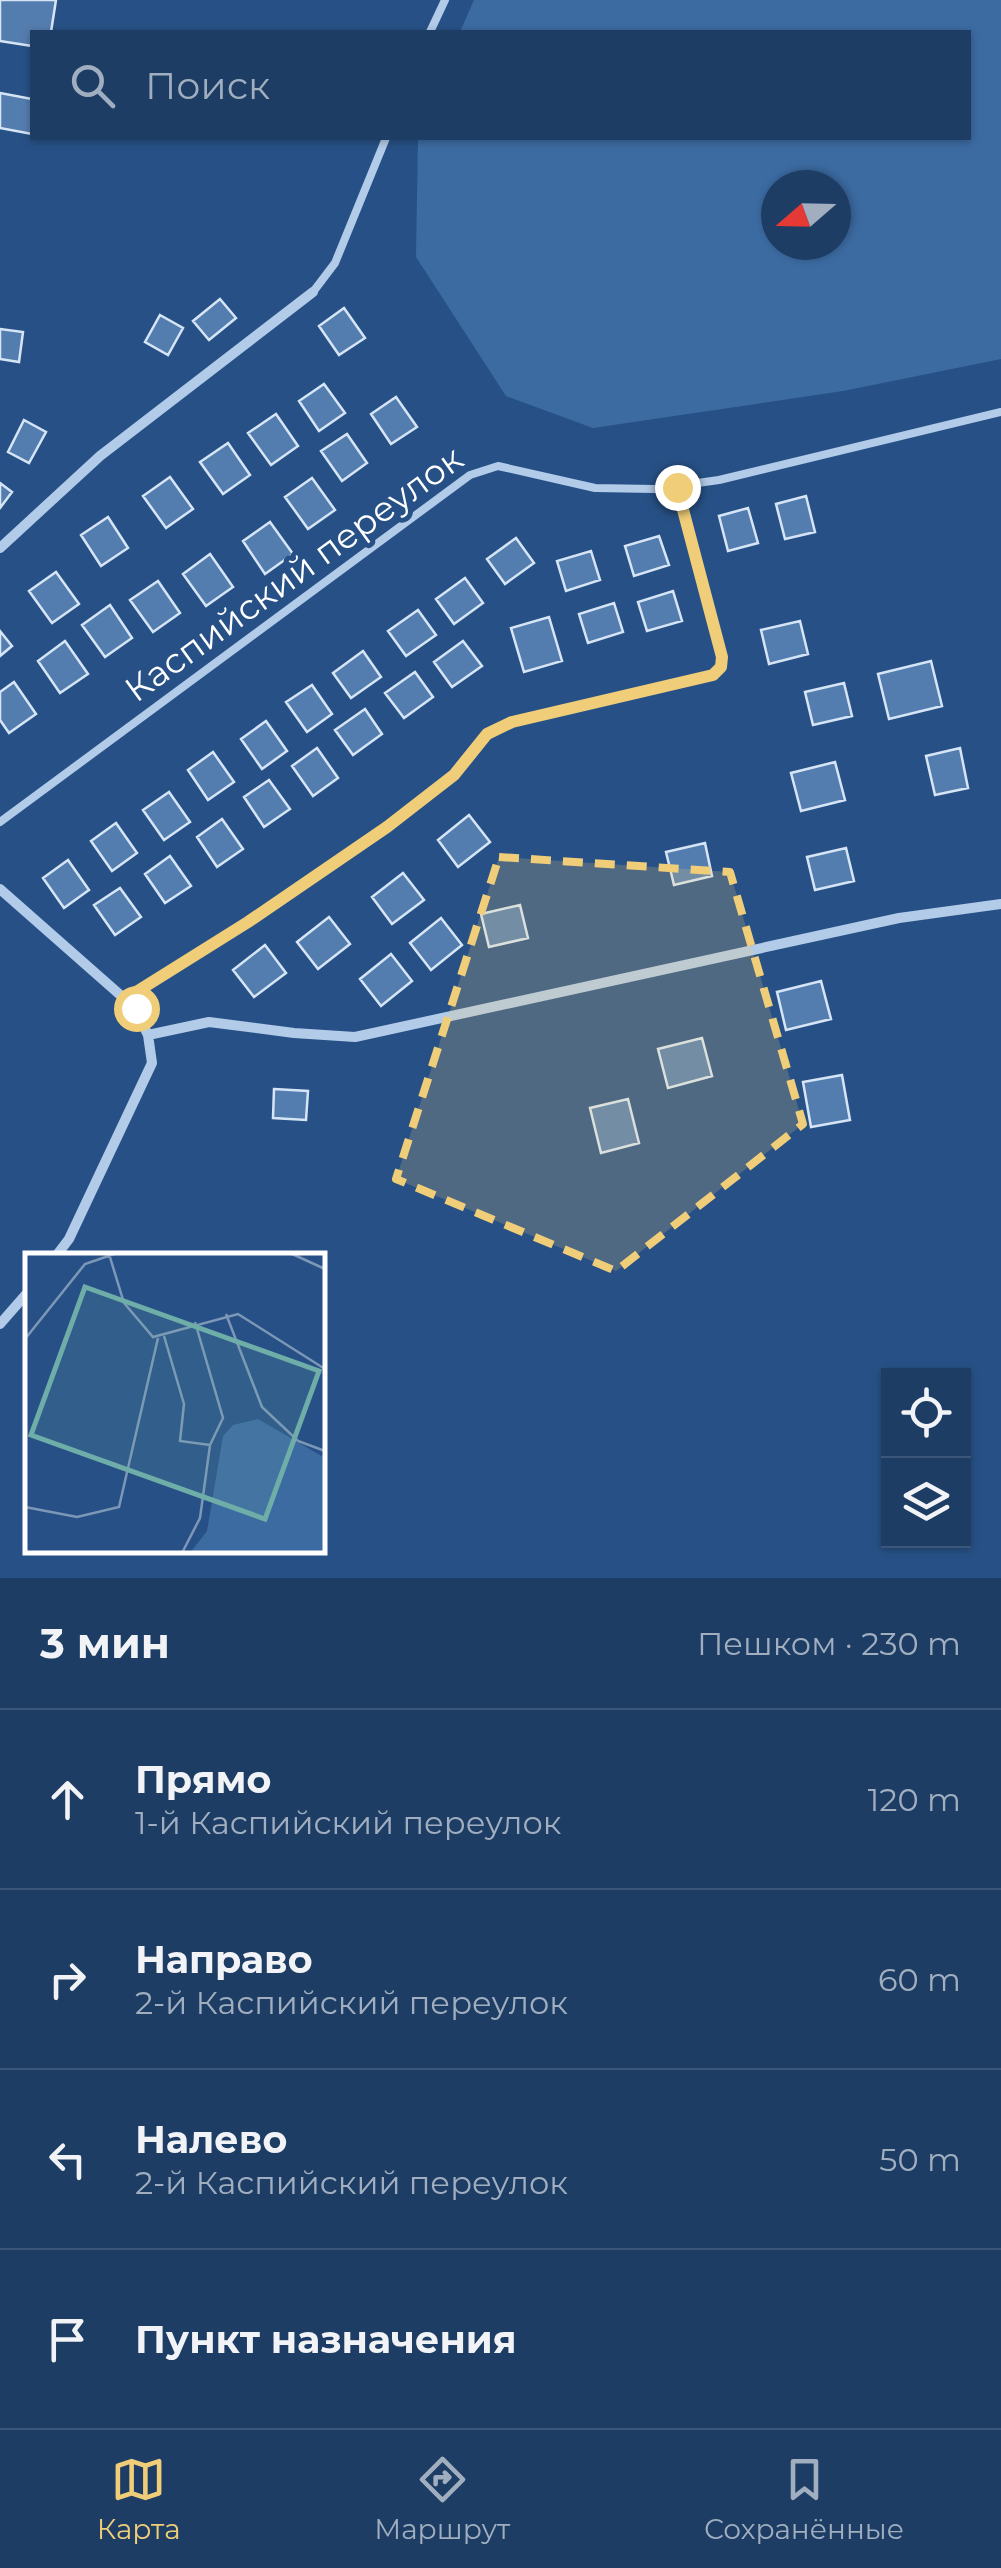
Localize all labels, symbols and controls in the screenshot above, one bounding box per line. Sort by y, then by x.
search box [30,30,971,140]
icon: search [65,58,120,113]
text: Поиск [145,62,270,109]
north arrow [761,170,851,260]
street label: Каспийский переулок [116,437,471,711]
route end [655,465,701,511]
route start [114,986,160,1032]
inset map [25,1253,325,1553]
map controls [881,1368,971,1548]
button: locate [881,1368,971,1458]
button: layers [881,1458,971,1548]
text: 3 мин [40,1617,170,1669]
text: Пешком · 230 m [697,1624,961,1663]
text: Прямо [135,1756,271,1803]
icon: ahead [40,1772,95,1827]
text: 120 m [868,1780,961,1819]
text: 1-й Каспийский переулок [135,1803,561,1842]
text: Направо [135,1936,313,1983]
icon: right [40,1952,95,2007]
text: 60 m [878,1960,961,1999]
text: 2-й Каспийский переулок [135,1983,568,2022]
text: Налево [135,2116,287,2163]
icon: left [40,2132,95,2187]
text: 50 m [879,2140,961,2179]
text: 2-й Каспийский переулок [135,2163,568,2202]
icon: arrive [40,2312,95,2367]
text: Пункт назначения [135,2316,517,2363]
tab: Карта [97,2452,181,2546]
tab: Маршрут [374,2452,510,2546]
tab: Сохранённые [704,2452,904,2546]

